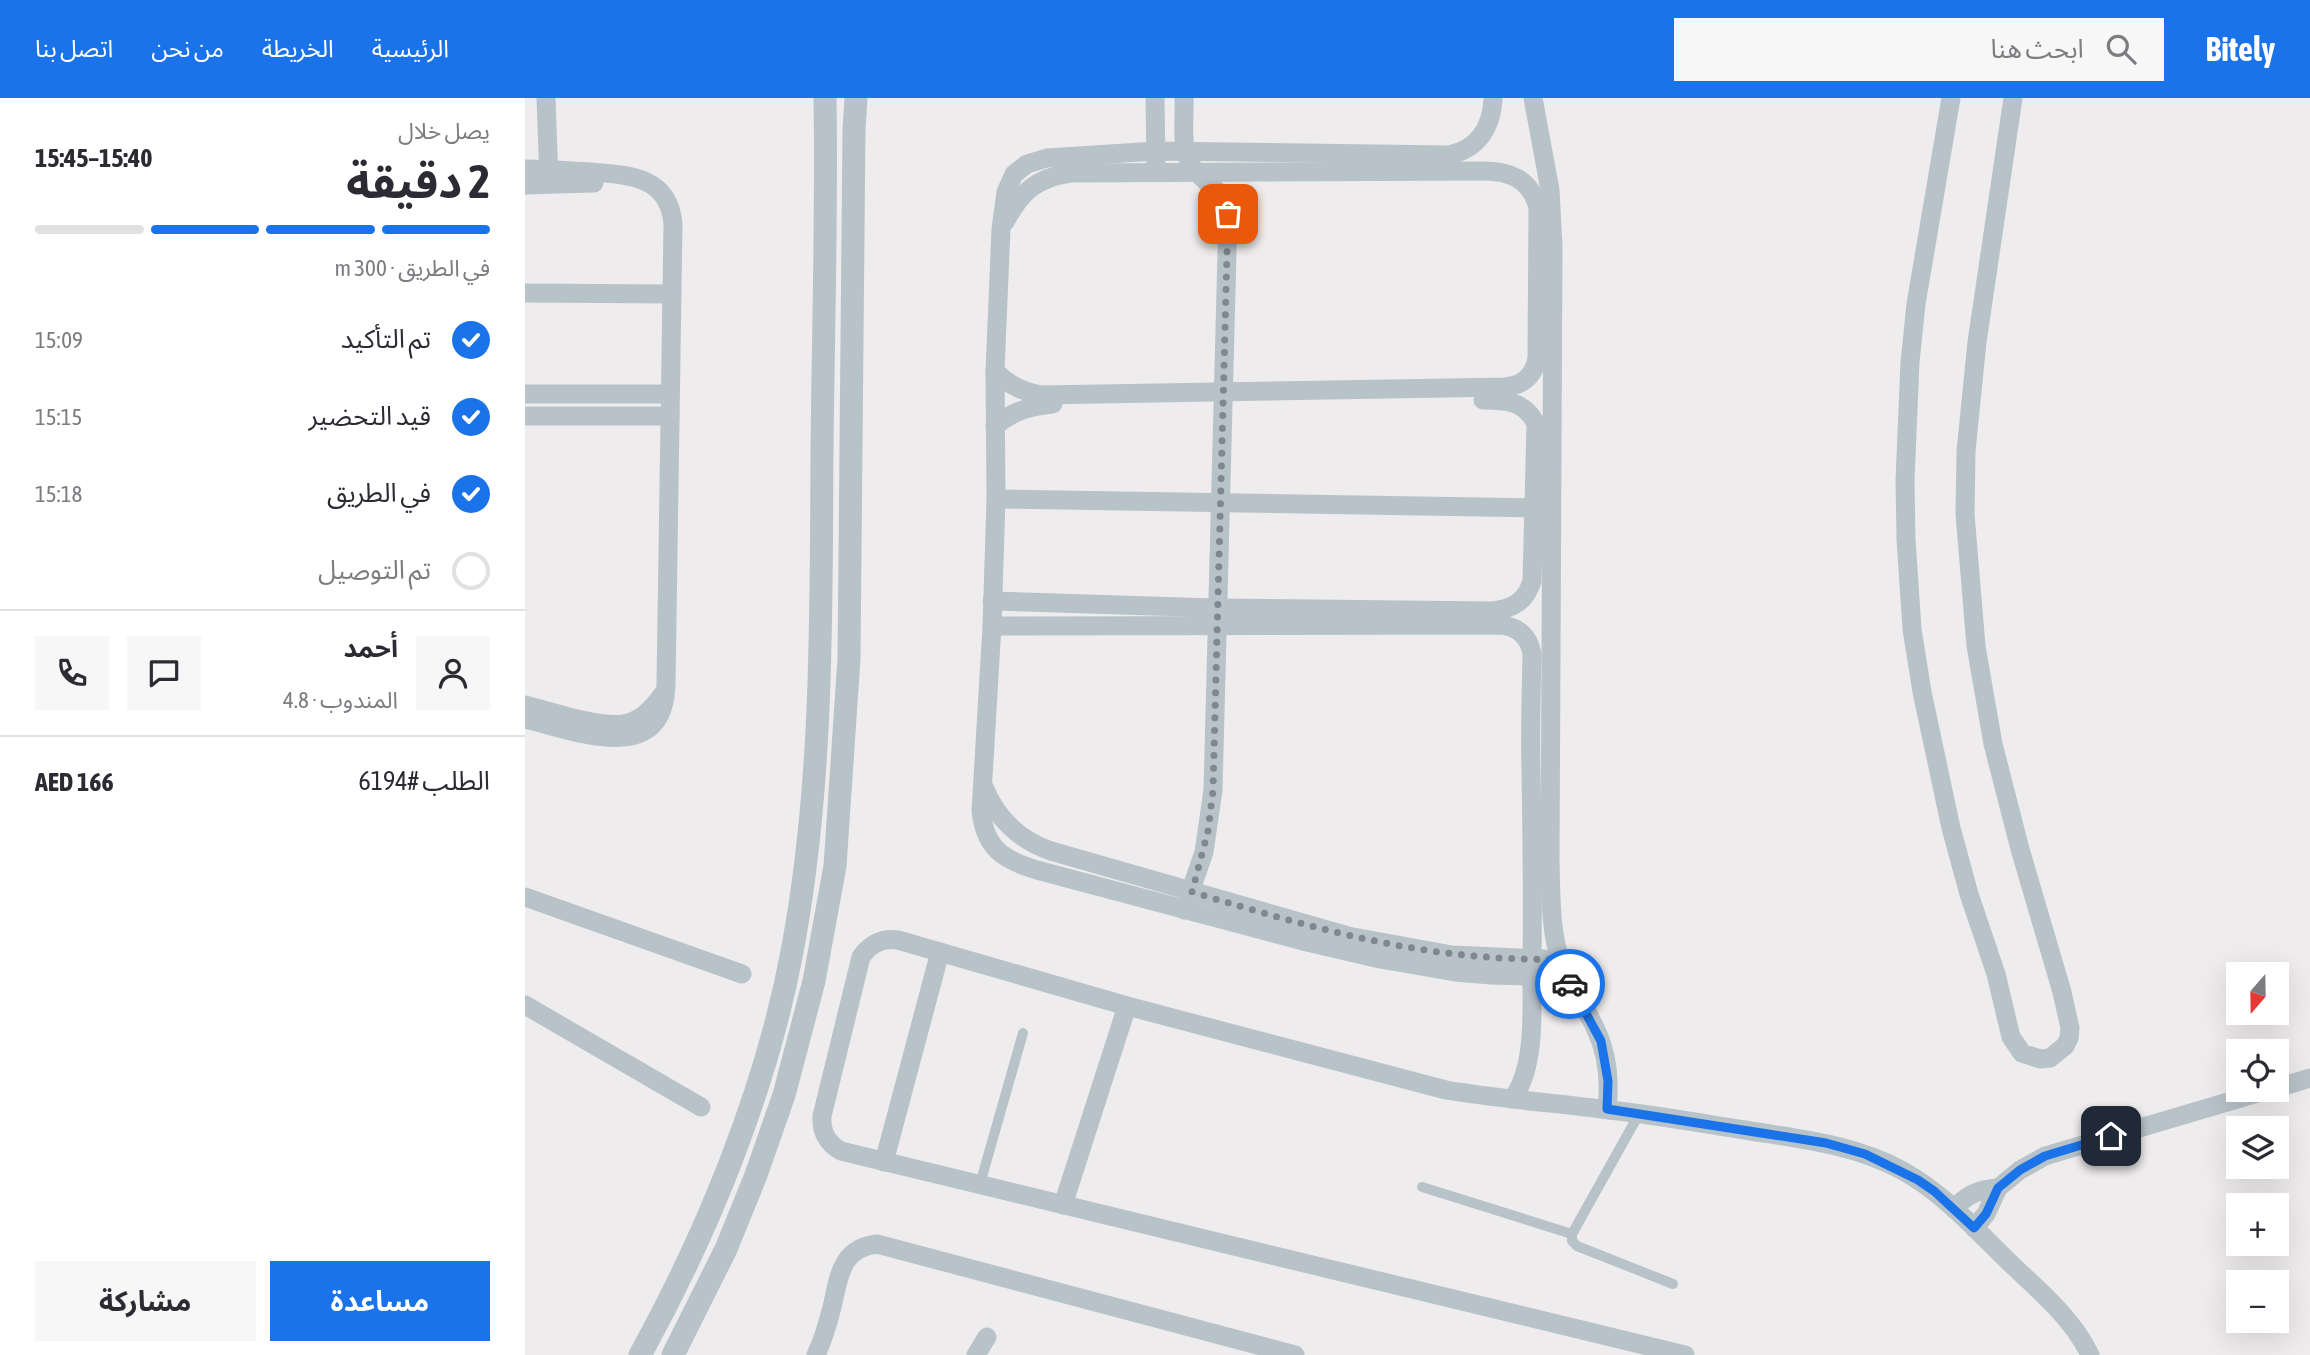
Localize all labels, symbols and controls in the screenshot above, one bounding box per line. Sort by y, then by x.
search box [1674,18,2164,81]
icon: search [2102,30,2140,68]
text: Bitely [2206,30,2275,68]
text: ابحث هنا [1990,34,2084,64]
text: اتصل بنا [35,35,113,62]
text: من نحن [151,35,224,62]
text: الخريطة [262,35,334,62]
text: الرئيسية [372,35,449,62]
text: يصل خلال [398,118,490,144]
text: 15:40–15:45 [35,143,152,173]
text: 2 دقيقة [346,155,490,208]
pin [1198,184,1258,244]
icon: bag [1209,195,1247,233]
text: في الطريق · 300 m [335,255,490,281]
icon: check [452,321,490,359]
text: تم التأكيد [341,324,431,354]
text: 15:09 [35,327,83,353]
icon: check [452,398,490,436]
text: قيد التحضير [308,401,431,431]
text: 15:15 [35,404,82,430]
icon: check [452,475,490,513]
text: في الطريق [327,478,431,508]
text: 15:18 [35,481,82,507]
text: تم التوصيل [318,555,431,585]
text: أحمد [344,633,398,663]
button: phone [35,636,109,710]
button: chat [127,636,201,710]
button: person [416,636,490,710]
text: المندوب · 4.8 [283,687,398,713]
text: الطلب #6194 [358,766,490,796]
text: AED 166 [35,767,114,797]
courier [1535,949,1605,1019]
north arrow [2226,962,2289,1026]
map controls [2226,962,2289,1333]
icon: car [1551,965,1589,1003]
button: locate [2226,1039,2289,1102]
pin [2081,1106,2141,1166]
button: layers [2226,1116,2289,1179]
icon: home [2092,1117,2130,1155]
button: + [2226,1193,2289,1256]
button: مشاركة [35,1261,256,1341]
button: مساعدة [270,1261,490,1341]
button: − [2226,1270,2289,1333]

